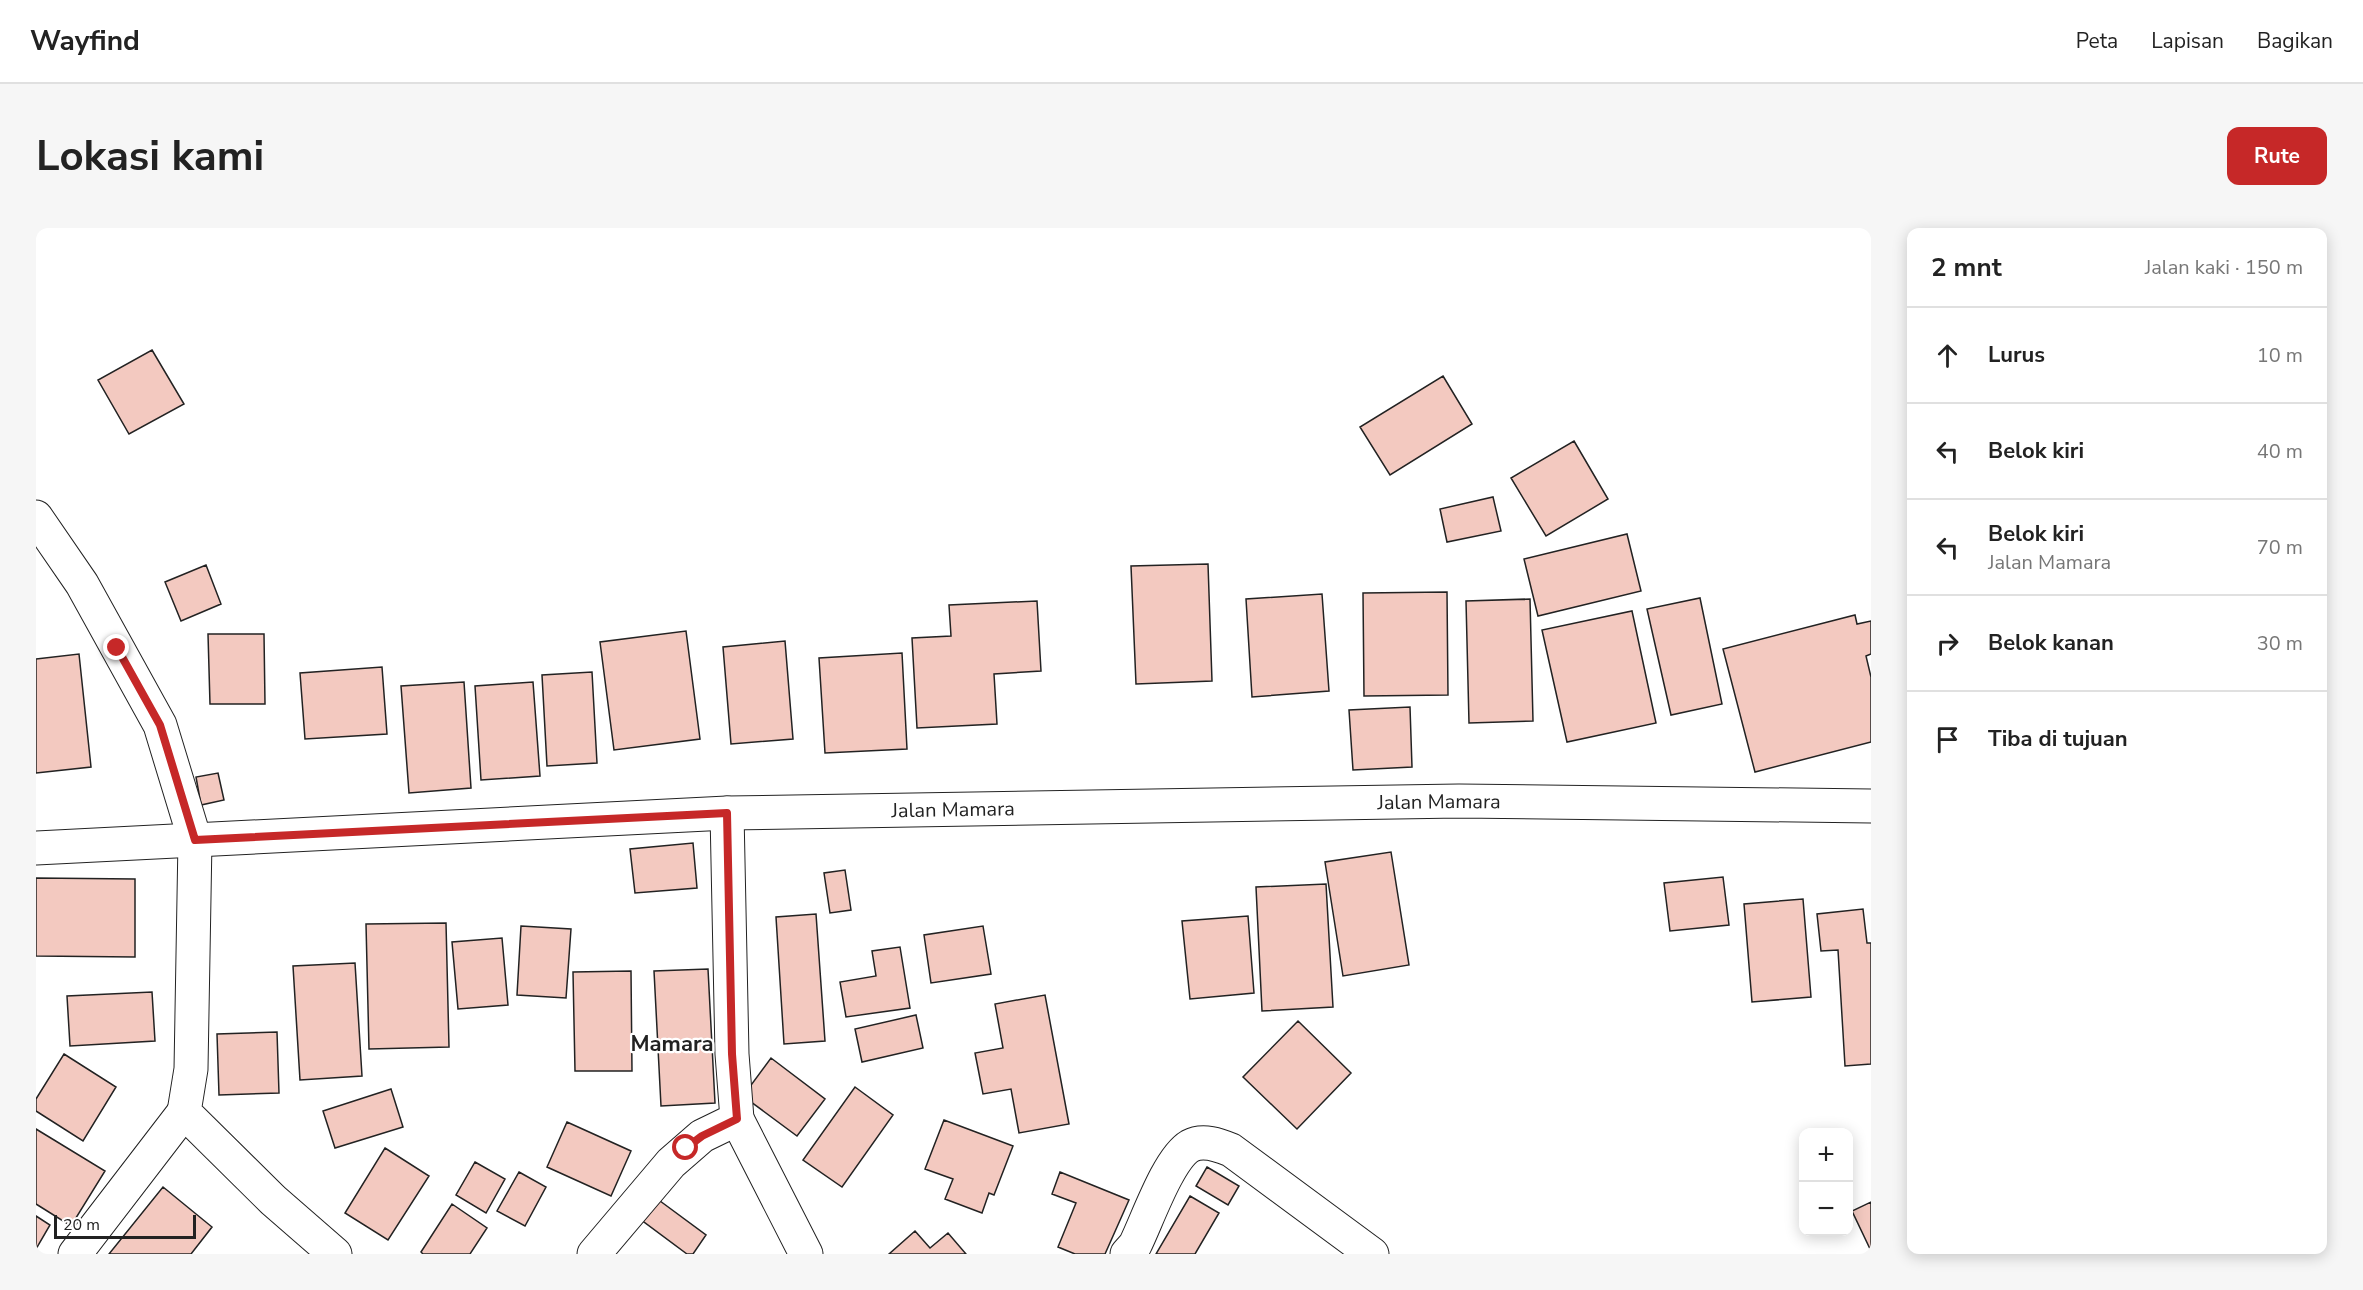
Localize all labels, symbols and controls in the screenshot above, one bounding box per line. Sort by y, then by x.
text: Wayfind [30,22,140,60]
text: Peta [2076,27,2118,55]
text: Lapisan [2151,27,2224,55]
text: Bagikan [2257,27,2333,55]
button: Rute [2227,127,2327,185]
text: Lokasi kami [36,128,264,185]
text: 2 mnt [1931,250,2002,285]
text: Jalan kaki · 150 m [2145,254,2303,281]
icon: ahead [1931,339,1964,372]
text: Lurus [1988,340,2045,370]
text: 10 m [2257,342,2303,369]
icon: left [1931,435,1964,468]
text: Belok kiri [1988,436,2084,466]
text: 40 m [2257,438,2303,465]
text: Belok kiri [1988,519,2084,549]
icon: left [1931,531,1964,564]
text: 70 m [2257,534,2303,561]
text: Jalan Mamara [1988,549,2111,576]
icon: right [1931,627,1964,660]
text: Belok kanan [1988,628,2114,658]
text: 30 m [2257,630,2303,657]
route end [103,634,129,660]
icon: arrive [1931,723,1964,756]
text: Tiba di tujuan [1988,724,2128,754]
street label: Jalan Mamara [1376,787,1501,816]
street label: Jalan Mamara [890,795,1015,824]
district label: Mamara [630,1029,714,1059]
map controls [1799,1128,1853,1236]
button: + [1799,1128,1853,1182]
route start [672,1134,698,1160]
button: − [1799,1182,1853,1236]
scale bar [54,1212,196,1240]
text: 20 m [63,1214,100,1236]

